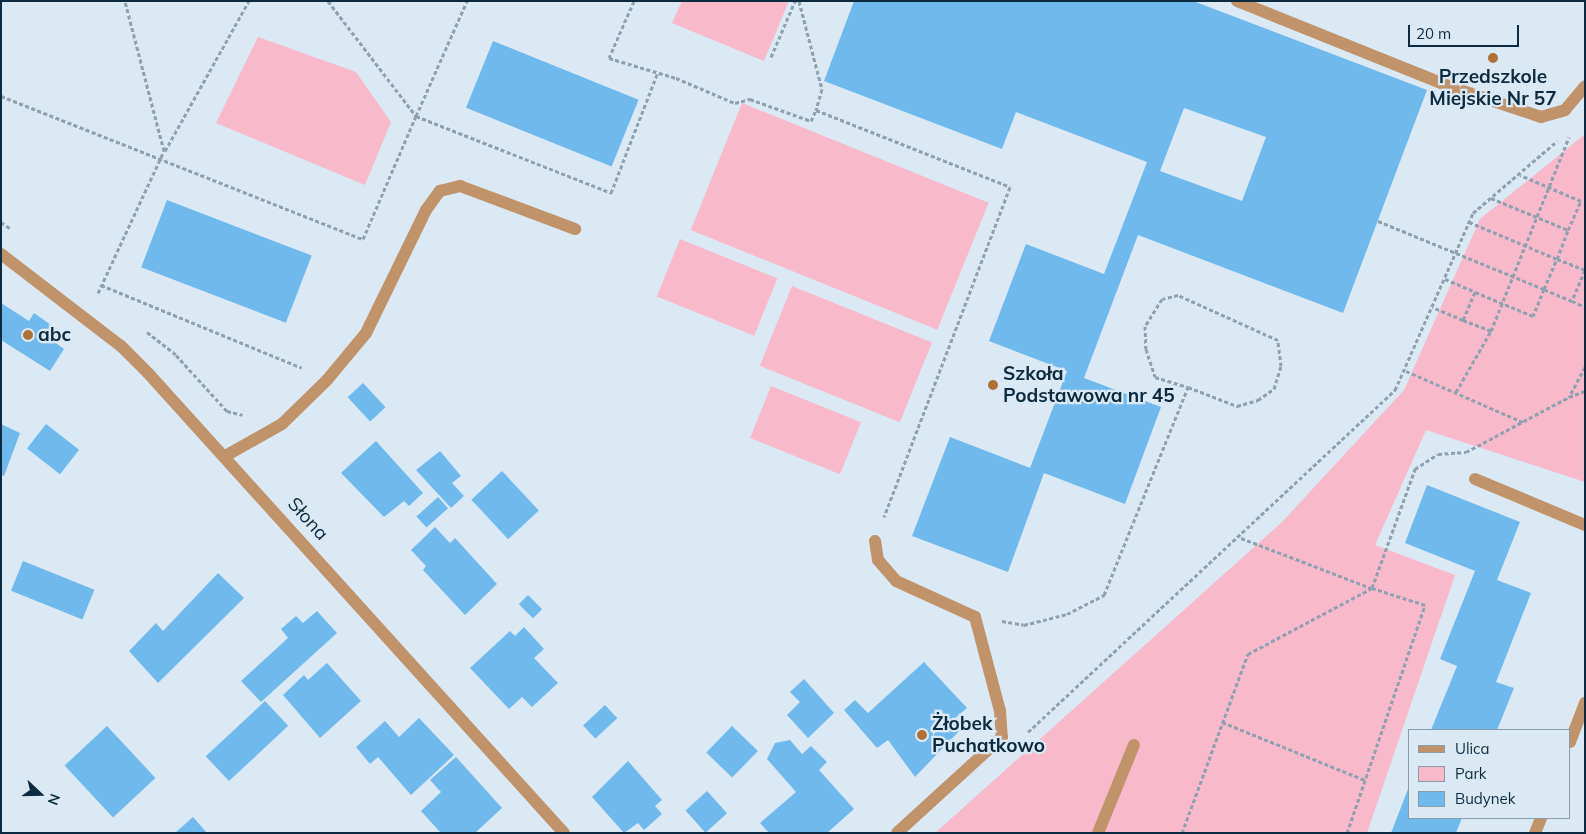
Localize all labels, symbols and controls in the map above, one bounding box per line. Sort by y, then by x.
scale bar [1411,15,1522,47]
text: 20 m [1416,24,1451,43]
marker: Przedszkole Miejskie Nr 57 [1487,52,1499,64]
place label: Przedszkole Miejskie Nr 57 [1429,66,1557,110]
place label: abc [38,324,71,346]
marker: abc [22,329,34,341]
place label: Szkoła Podstawowa nr 45 [1003,363,1175,407]
marker: Szkoła Podstawowa nr 45 [987,379,999,391]
street label: Słona [283,493,333,545]
place label: Żłobek Puchatkowo [932,713,1045,757]
marker: Żłobek Puchatkowo [916,729,928,741]
legend [1408,729,1571,819]
text: Ulica [1455,739,1489,758]
text: Park [1455,764,1487,783]
north arrow [15,769,65,819]
text: Budynek [1455,789,1516,808]
text: N [44,791,64,808]

